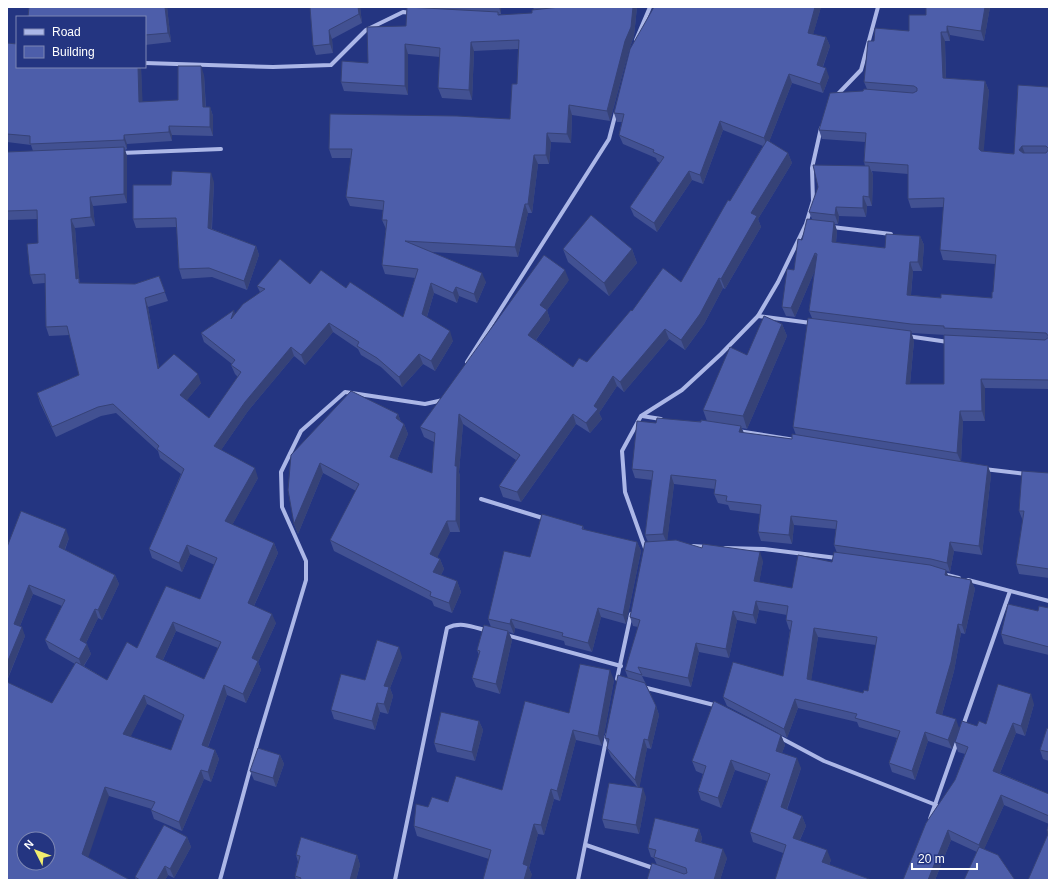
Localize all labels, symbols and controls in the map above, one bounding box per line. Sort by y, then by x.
legend [16,16,146,68]
text: Road [52,25,81,39]
text: Building [52,45,95,59]
north arrow [16,831,56,871]
text: N [21,837,36,851]
scale bar [912,845,977,871]
text: 20 m [918,852,945,866]

